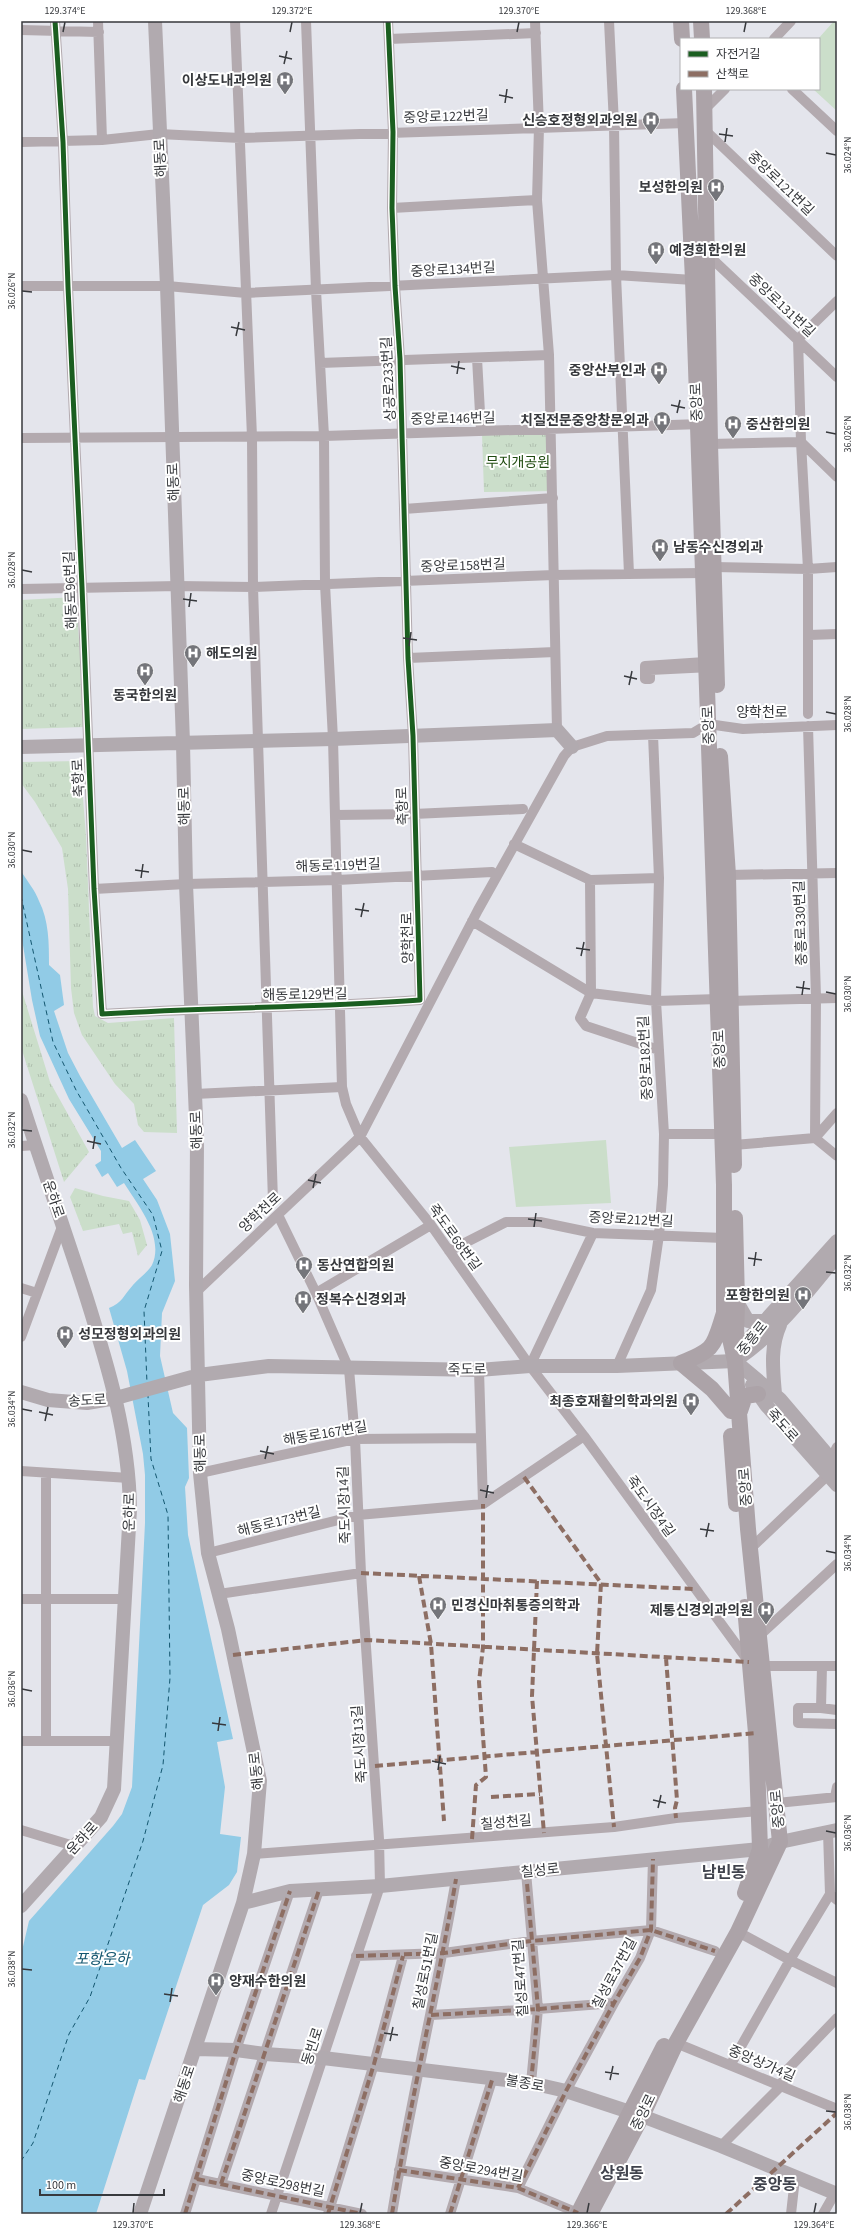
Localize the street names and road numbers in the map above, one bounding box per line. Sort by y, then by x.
street label: 중앙로122번길 [403,106,489,128]
street label: 해동로 [150,138,172,178]
street label: 중앙로121번길 [743,147,818,221]
street label: 중앙로134번길 [410,258,496,282]
street label: 중앙로131번길 [743,269,819,342]
street label: 상공로233번길 [377,336,401,422]
street label: 중앙로 [686,382,708,422]
street label: 중앙로146번길 [410,408,496,430]
street label: 해동로 [163,462,185,502]
street label: 해동로96번길 [60,550,82,629]
street label: 중앙로158번길 [420,555,506,577]
street label: 양학천로 [736,703,788,723]
street label: 중앙로 [698,705,720,745]
street label: 축항로 [68,758,90,798]
street label: 해동로 [175,786,195,825]
street label: 축항로 [392,786,414,826]
street label: 해동로119번길 [295,855,381,877]
street label: 중흥로330번길 [790,880,812,966]
street label: 양학천로 [398,912,418,964]
street label: 해동로129번길 [262,984,348,1006]
street label: 중앙로182번길 [634,1015,658,1101]
street label: 중앙로 [709,1029,731,1069]
street label: 해동로 [186,1110,208,1150]
street label: 운하로 [37,1178,69,1221]
street label: 양학천로 [235,1188,286,1238]
street label: 죽도로68번길 [423,1200,485,1275]
street label: 중앙로212번길 [588,1208,674,1232]
street label: 중흥로 [733,1317,773,1360]
street label: 죽도로 [448,1360,487,1380]
street label: 송도로 [67,1390,107,1412]
street label: 죽도로 [762,1405,803,1447]
street label: 해동로167번길 [281,1417,369,1451]
street label: 해동로 [191,1433,211,1472]
street label: 죽도시장14길 [334,1465,356,1544]
street label: 중앙로 [735,1467,757,1507]
street label: 죽도시장4길 [621,1472,679,1541]
street label: 운하로 [120,1492,140,1532]
street label: 해동로173번길 [235,1502,323,1542]
street label: 죽도시장13길 [347,1704,373,1784]
street label: 해동로 [245,1751,269,1791]
street label: 중앙로 [766,1789,790,1829]
street label: 칠성천길 [480,1811,533,1835]
street label: 운하로 [62,1818,103,1860]
street label: 칠성로 [520,1859,560,1883]
street label: 칠성로51번길 [409,1931,443,2012]
street label: 칠성로37번길 [588,1934,642,2013]
street label: 칠성로47번길 [508,1938,534,2018]
street label: 동빈로 [297,2025,328,2068]
street label: 중앙상가4길 [725,2041,798,2087]
street label: 해동로 [169,2063,201,2106]
street label: 불종로 [504,2071,546,2097]
street label: 중앙로 [626,2091,661,2134]
street label: 중앙로294번길 [437,2153,525,2187]
street label: 중앙로298번길 [239,2165,327,2203]

